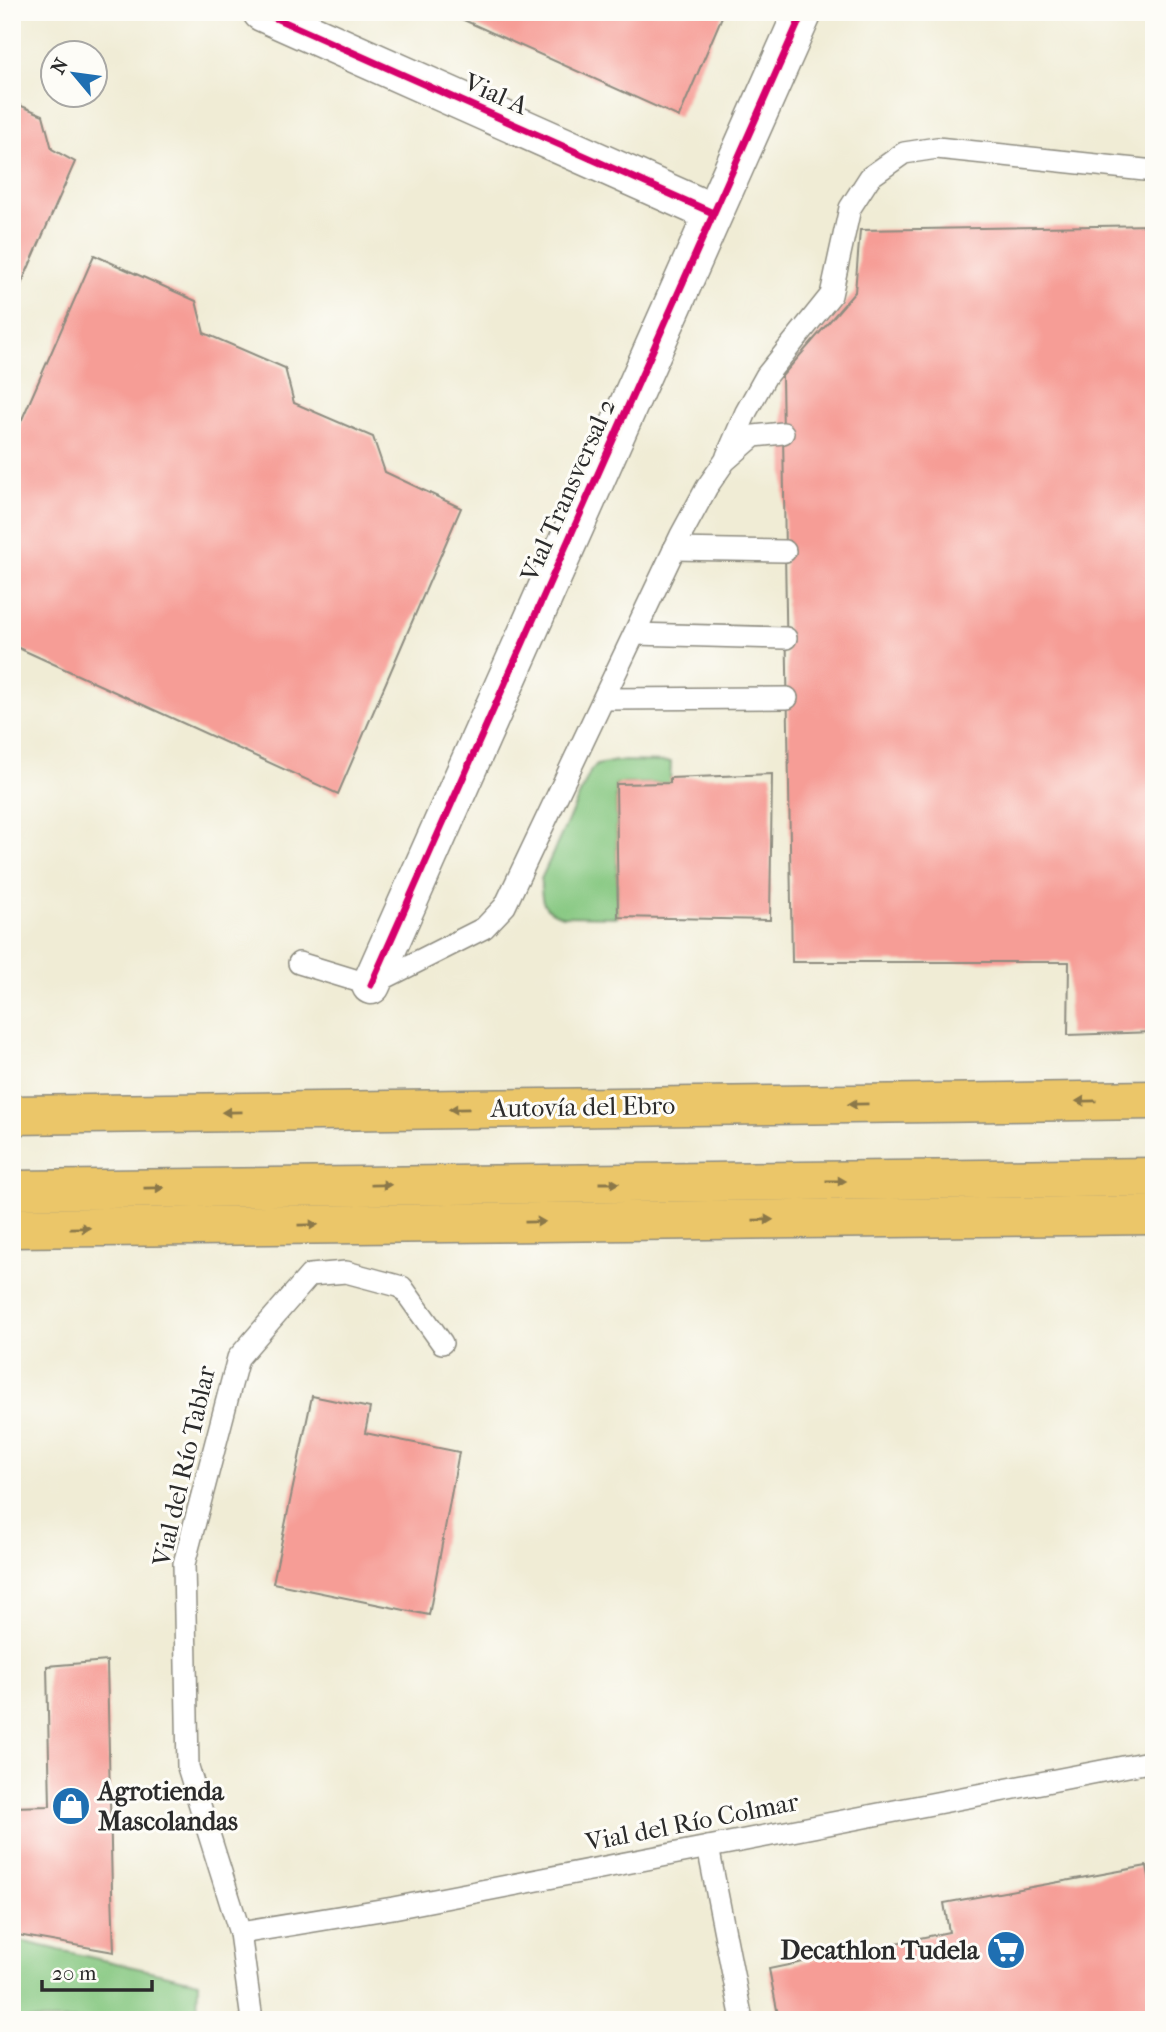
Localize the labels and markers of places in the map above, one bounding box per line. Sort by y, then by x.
place label: Agrotienda Mascolandas [96,1776,238,1837]
shop icon: Agrotienda Mascolandas [50,1785,92,1827]
supermarket icon: Decathlon Tudela [985,1929,1027,1971]
place label: Decathlon Tudela [781,1935,980,1966]

